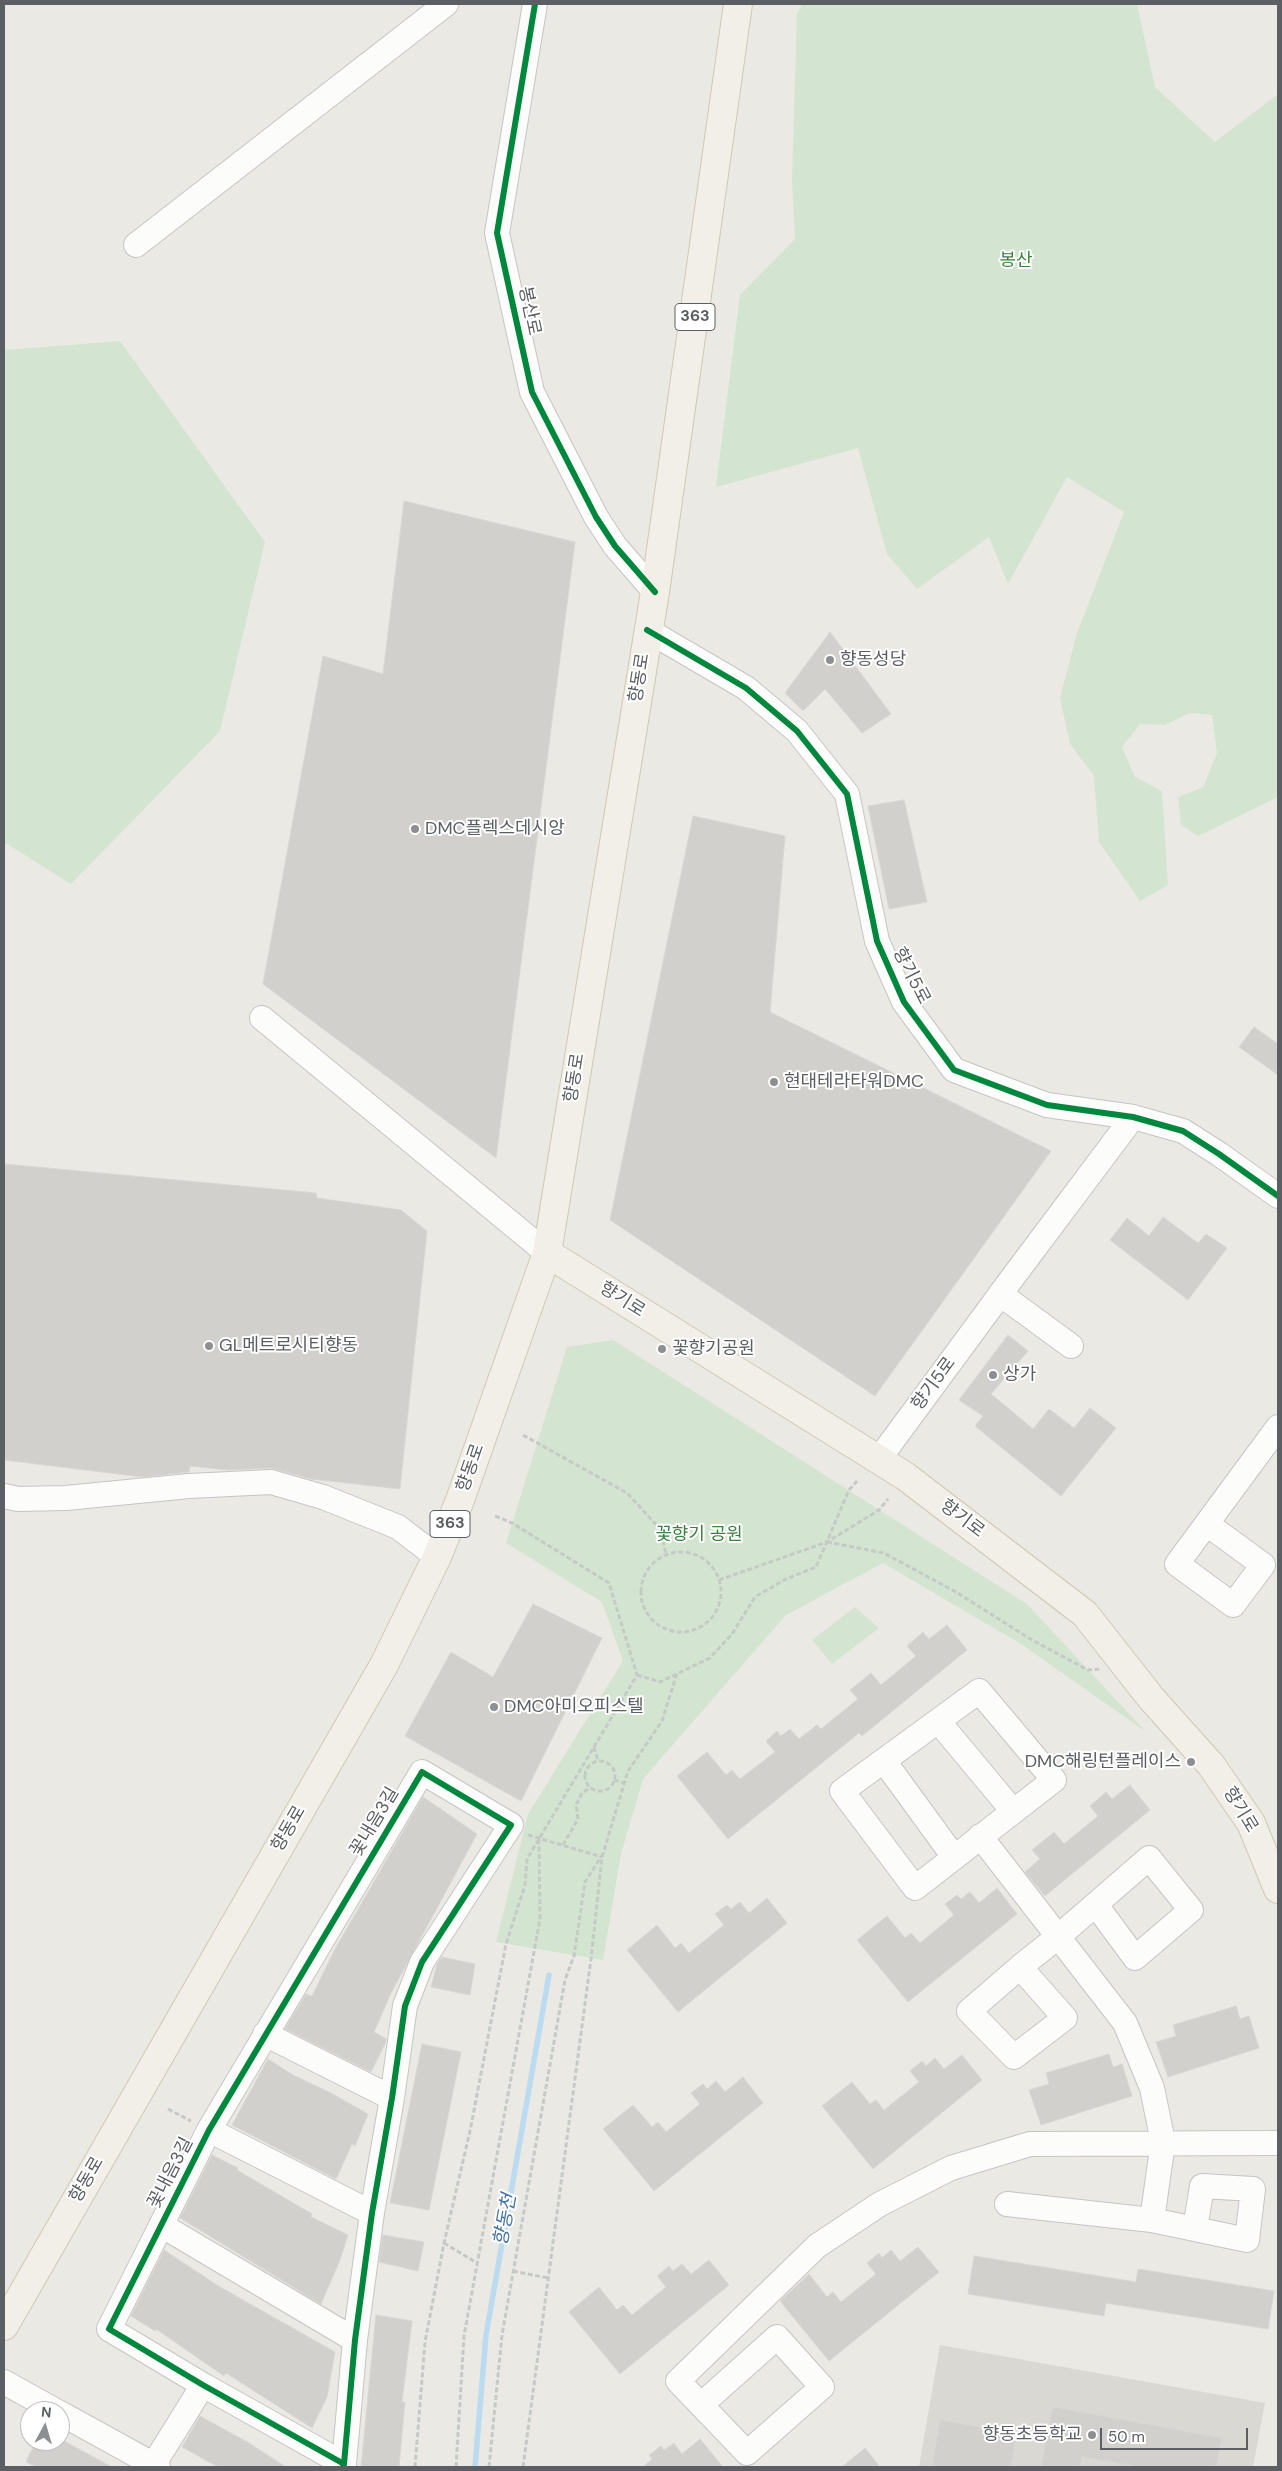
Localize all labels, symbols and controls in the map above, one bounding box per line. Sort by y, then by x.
park label: 봉산 [999,250,1033,272]
street label: 봉산로 [513,284,545,338]
road number: 363 [675,304,715,330]
place label: 향동성당 [840,649,906,671]
street label: 향동로 [625,652,655,704]
marker: 향동성당 [824,654,836,666]
place label: DMC플렉스데시앙 [425,818,565,840]
marker: DMC플렉스데시앙 [409,823,421,835]
street label: 향기5로 [888,944,934,1008]
street label: 향동로 [560,1052,590,1104]
place label: 현대테라타워DMC [784,1071,924,1093]
marker: 현대테라타워DMC [768,1076,780,1088]
street label: 향기로 [595,1278,649,1322]
place label: GL메트로시티향동 [219,1335,358,1357]
place label: 꽃향기공원 [672,1338,755,1360]
marker: GL메트로시티향동 [203,1340,215,1352]
marker: 꽃향기공원 [656,1343,668,1355]
street label: 향기5로 [907,1353,961,1415]
place label: 상가 [1003,1364,1036,1386]
marker: 상가 [987,1369,999,1381]
street label: 향동로 [453,1441,489,1495]
street label: 향기로 [936,1495,988,1543]
road number: 363 [430,1510,470,1538]
park label: 꽃향기 공원 [655,1524,743,1546]
place label: DMC아미오피스텔 [504,1696,644,1718]
marker: DMC아미오피스텔 [488,1701,500,1713]
place label: DMC해링턴플레이스 [1025,1751,1181,1773]
marker: DMC해링턴플레이스 [1185,1756,1197,1768]
street label: 꽃내음3길 [346,1783,404,1861]
street label: 향기로 [1218,1783,1262,1837]
street label: 향동로 [267,1802,311,1856]
street label: 꽃내음3길 [144,2134,198,2212]
street label: 향동로 [65,2153,109,2207]
water label: 향동천 [490,2192,522,2248]
north arrow [20,2401,70,2451]
text: N [40,2403,52,2422]
scale bar [1102,2418,1250,2450]
place label: 향동초등학교 [983,2424,1082,2446]
text: 50 m [1108,2427,1145,2447]
marker: 향동초등학교 [1086,2429,1098,2441]

